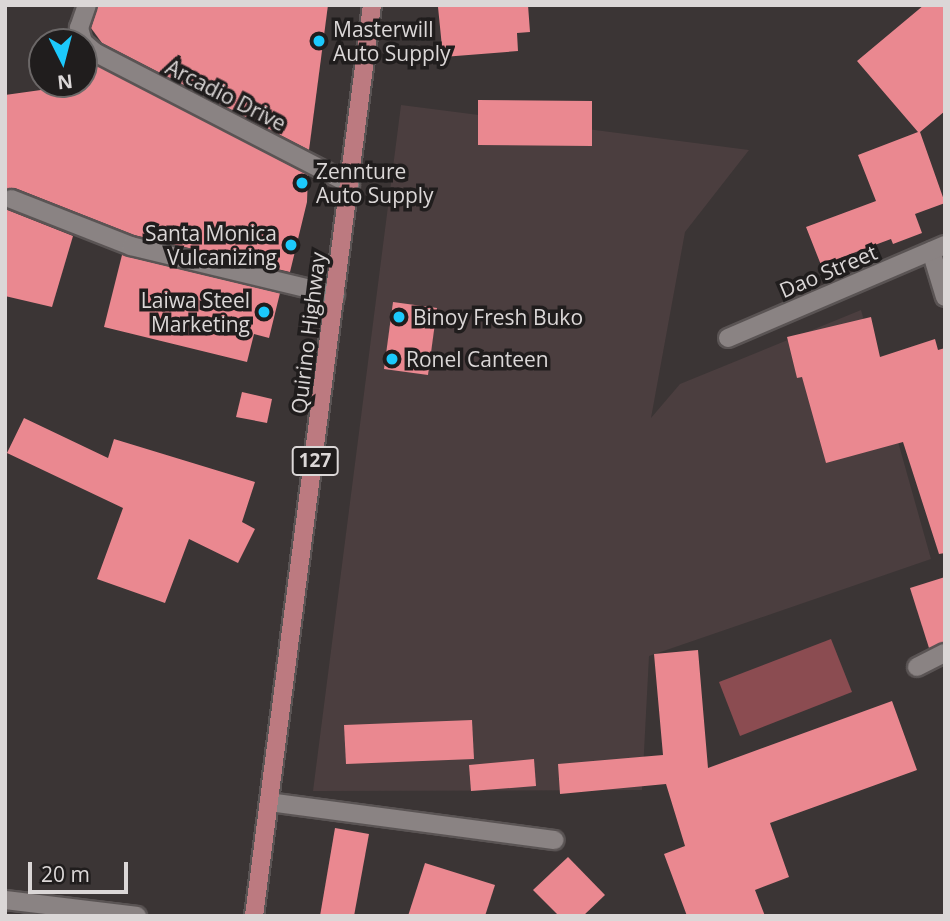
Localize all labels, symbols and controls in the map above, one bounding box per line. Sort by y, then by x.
place label: Masterwill Auto Supply [333,16,451,66]
north arrow [28,28,98,98]
marker: Masterwill Auto Supply [311,33,327,49]
street label: Arcadio Drive [162,54,290,136]
text: N [56,68,74,96]
place label: Zennture Auto Supply [316,158,434,208]
marker: Zennture Auto Supply [294,175,310,191]
place label: Santa Monica Vulcanizing [145,220,277,270]
marker: Santa Monica Vulcanizing [283,237,299,253]
street label: Dao Street [775,239,881,303]
street label: Quirino Highway [286,251,330,415]
place label: Laiwa Steel Marketing [141,287,250,337]
marker: Laiwa Steel Marketing [256,304,272,320]
place label: Binoy Fresh Buko [413,304,583,330]
marker: Binoy Fresh Buko [391,309,407,325]
place label: Ronel Canteen [406,346,549,372]
marker: Ronel Canteen [384,351,400,367]
road number: 127 [290,446,340,476]
scale bar [32,848,131,892]
text: 20 m [41,860,90,888]

